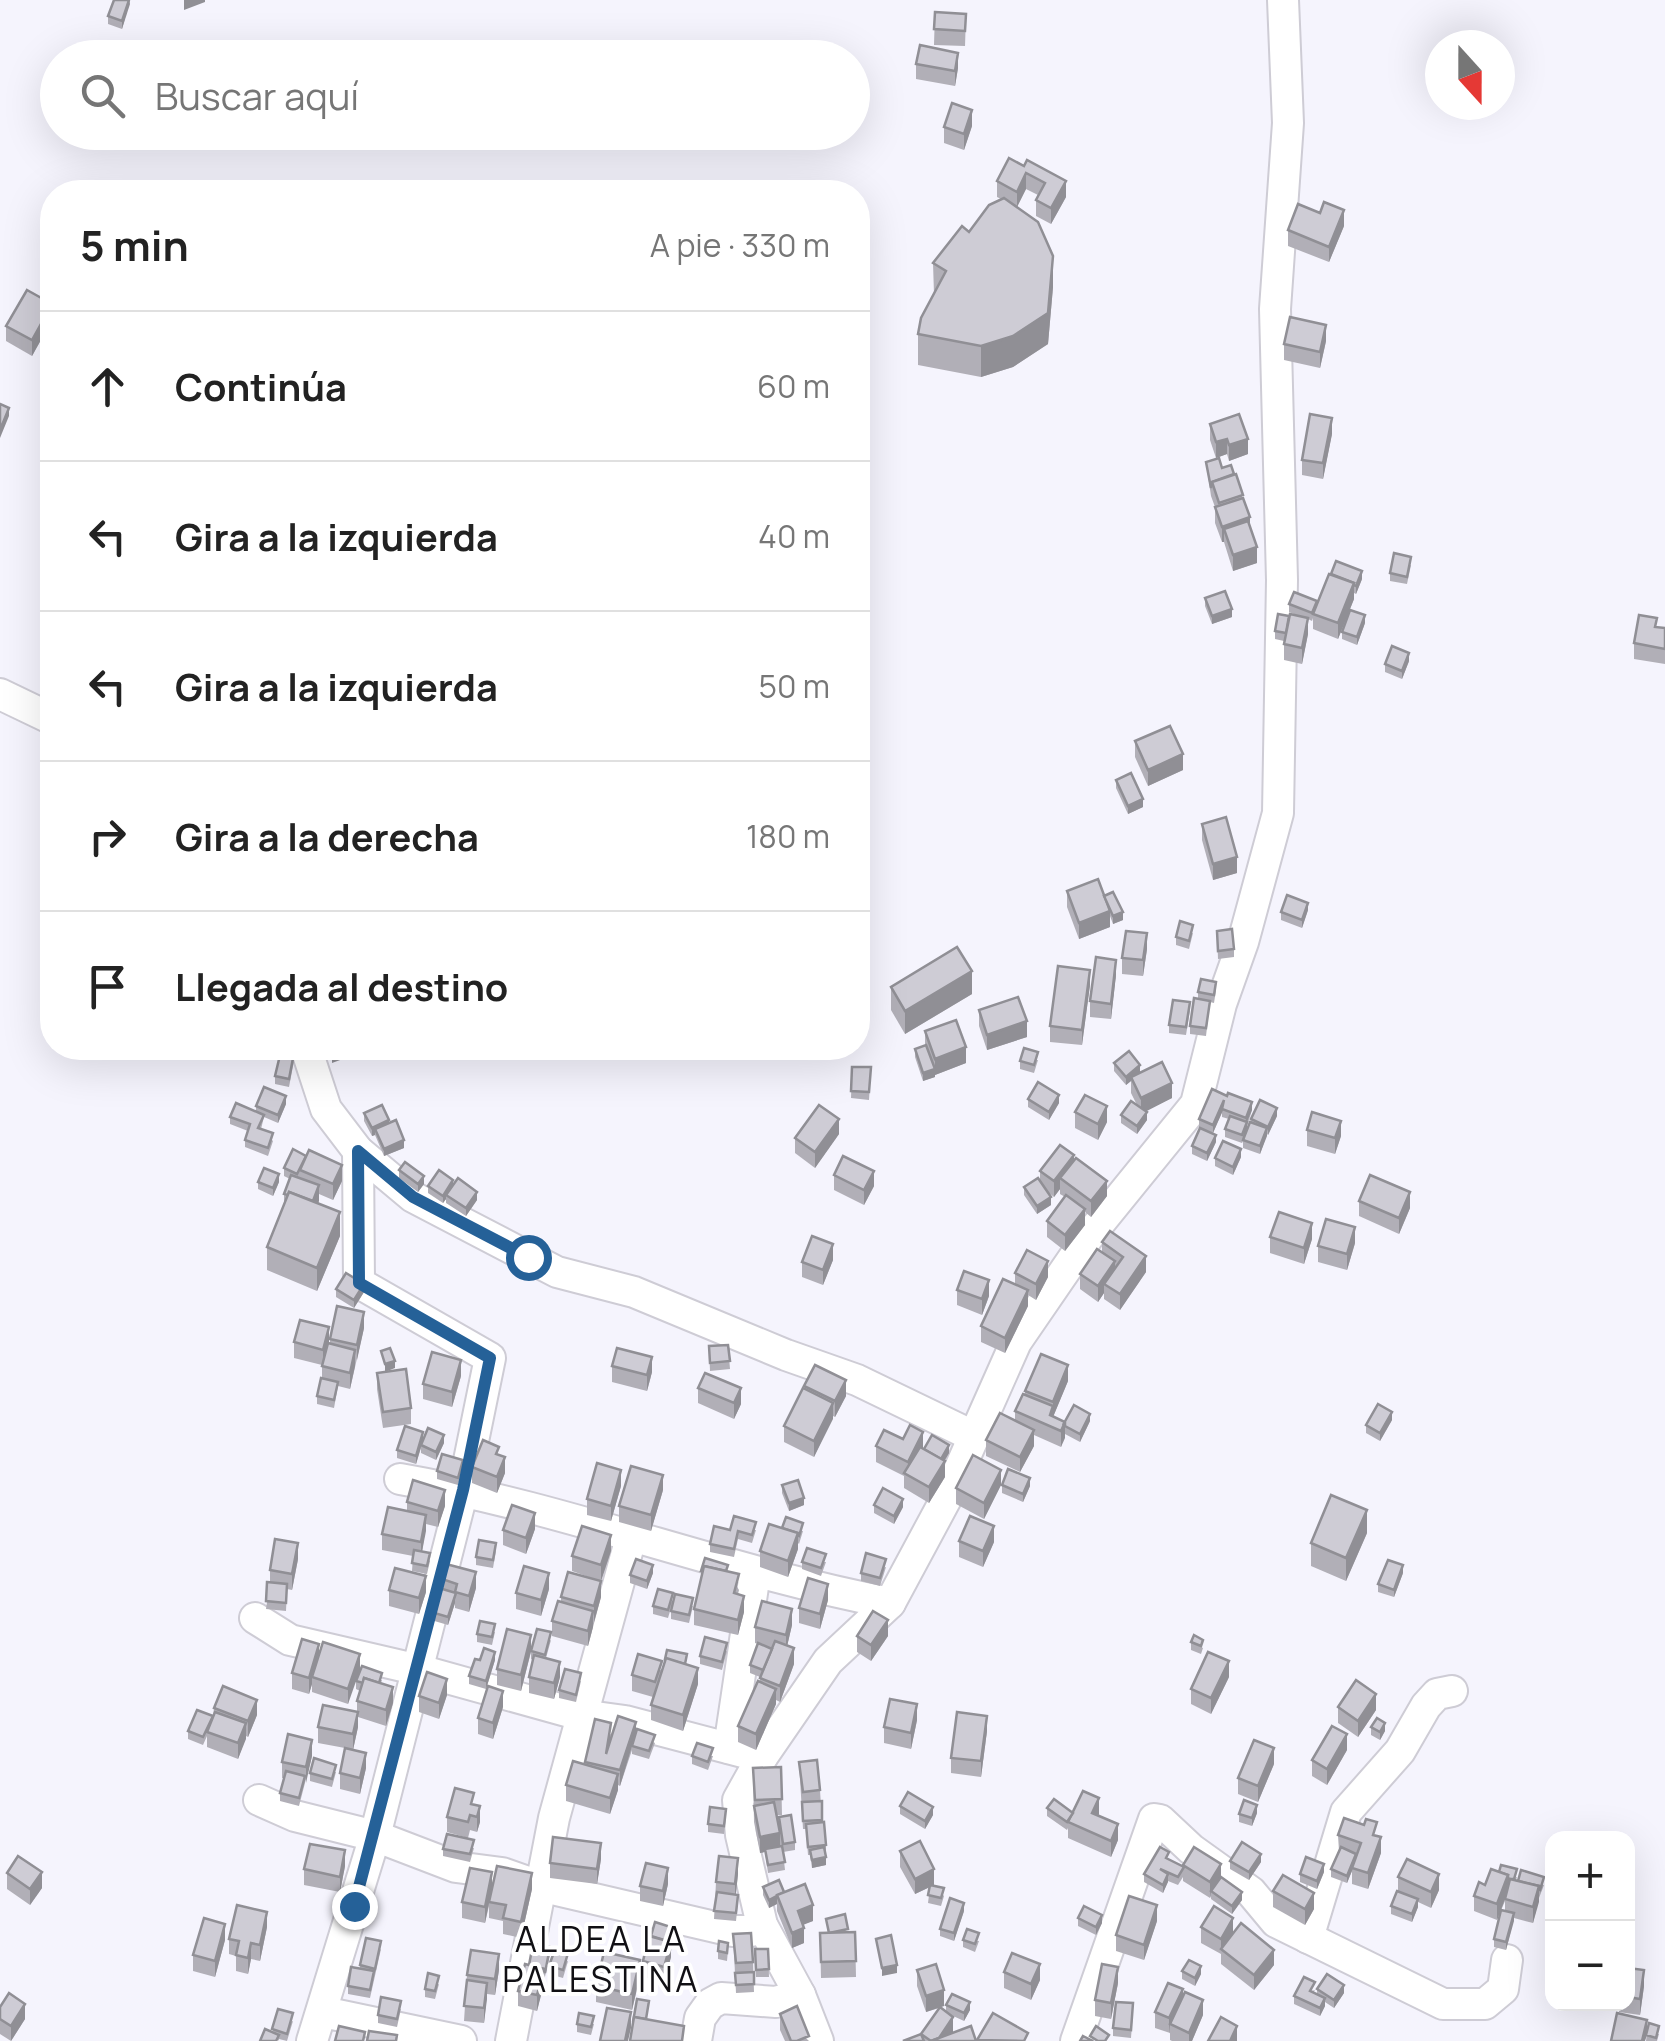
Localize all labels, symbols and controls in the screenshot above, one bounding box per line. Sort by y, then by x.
north arrow [1425,30,1515,120]
search box [40,40,870,150]
icon: search [75,68,130,123]
text: Buscar aquí [155,69,359,121]
text: 5 min [80,216,189,274]
text: A pie · 330 m [650,223,830,267]
icon: ahead [80,359,135,414]
text: Continúa [175,360,347,412]
text: 60 m [757,364,830,408]
icon: left [80,509,135,564]
text: Gira a la izquierda [175,510,498,562]
text: 40 m [758,514,830,558]
icon: left [80,659,135,714]
text: Gira a la izquierda [175,660,498,712]
text: 50 m [758,664,830,708]
icon: right [80,809,135,864]
text: Gira a la derecha [175,810,479,862]
text: 180 m [746,814,830,858]
icon: arrive [80,959,135,1014]
text: Llegada al destino [175,960,508,1012]
route start [506,1235,552,1281]
map controls [1545,1831,1635,2011]
button: + [1545,1831,1635,1921]
route end [332,1884,378,1930]
district label: ALDEA LA PALESTINA [502,1915,700,2003]
button: − [1545,1921,1635,2011]

